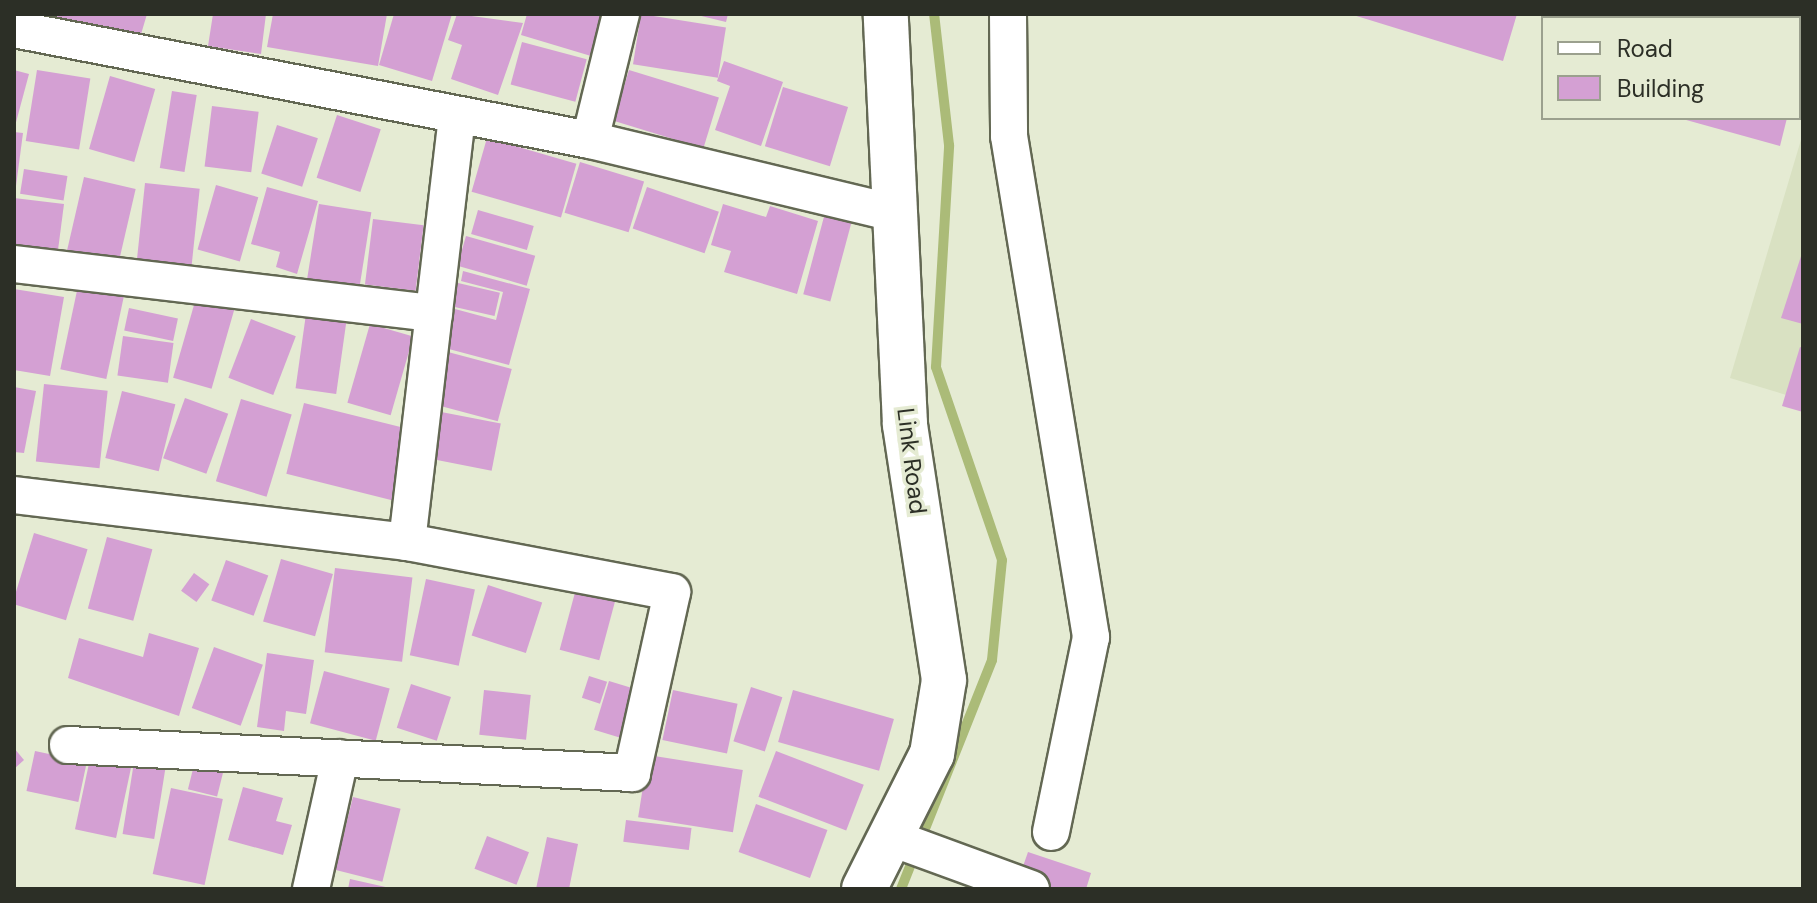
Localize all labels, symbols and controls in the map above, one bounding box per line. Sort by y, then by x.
legend [1541,16,1801,120]
text: Road [1617,33,1673,64]
text: Building [1617,73,1704,104]
street label: Link Road [891,406,933,516]

